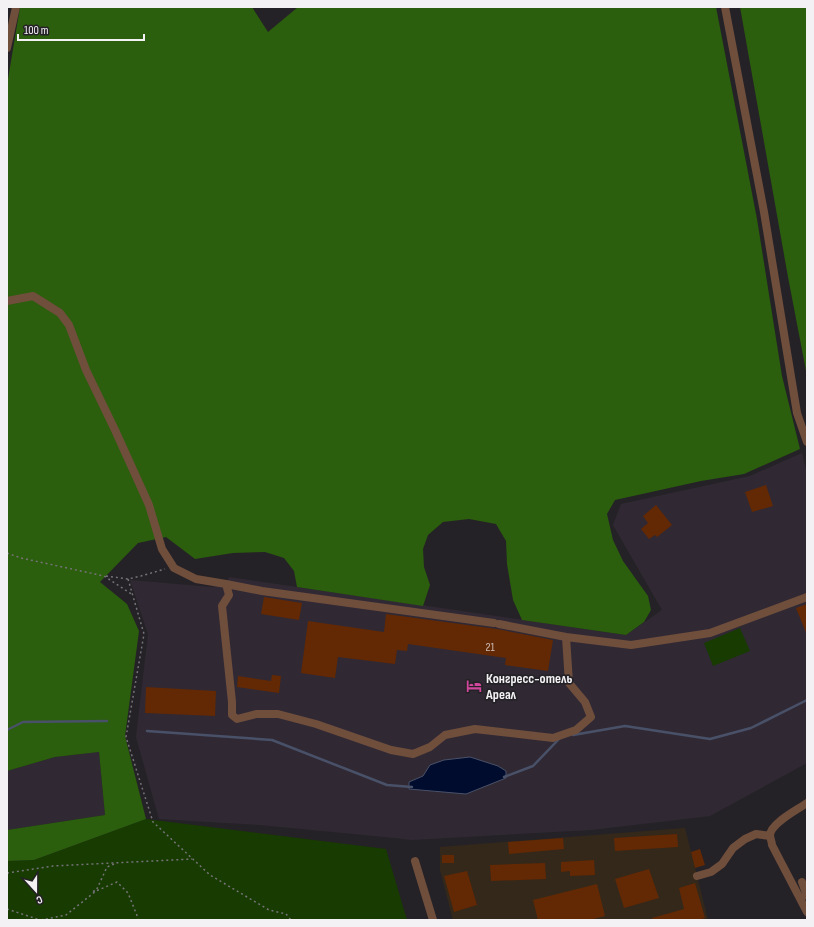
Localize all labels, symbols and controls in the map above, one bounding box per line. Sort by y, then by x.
scale bar [18,16,144,42]
text: 100 m [24,23,49,38]
house number: 21 [485,640,495,655]
place label: Конгресс-отель Ареал [485,670,572,703]
hotel icon: Конгресс-отель Ареал [465,677,483,695]
north arrow [16,871,56,911]
text: С [34,893,44,907]

